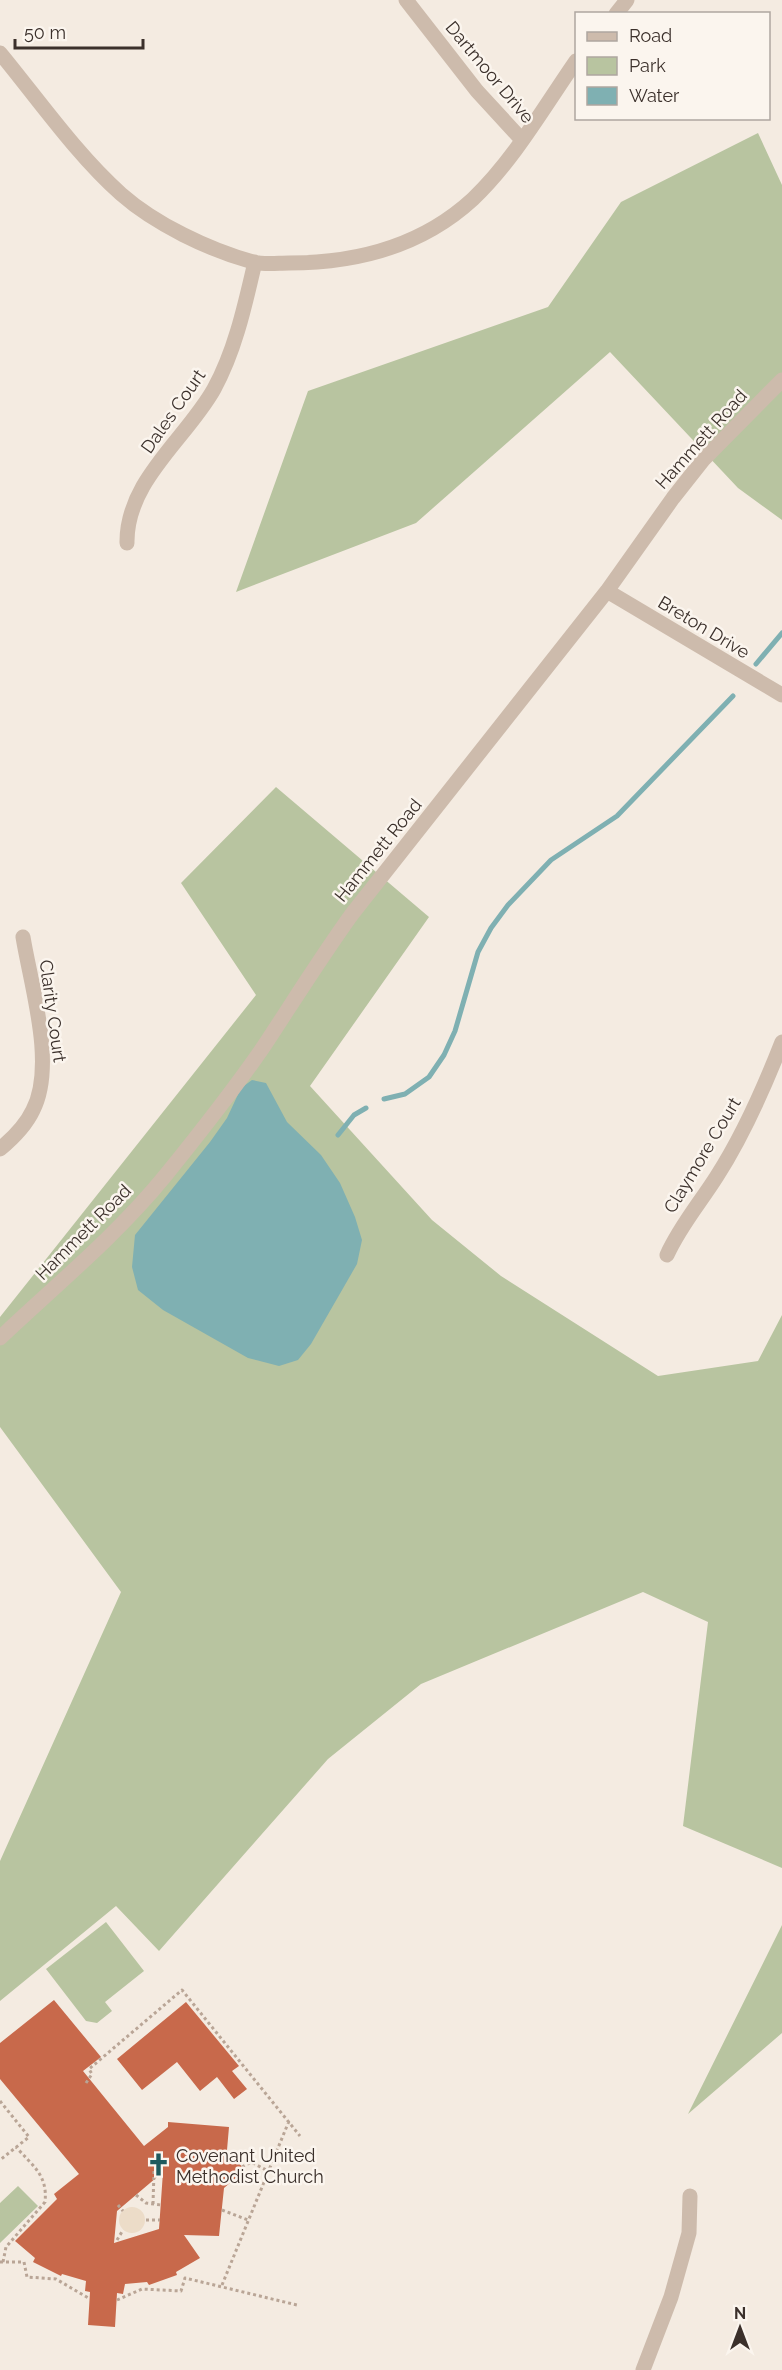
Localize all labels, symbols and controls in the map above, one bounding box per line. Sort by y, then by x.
scale bar [15,12,142,50]
legend [575,12,770,120]
street label: Dartmoor Drive [441,17,539,127]
text: 50 m [24,22,66,43]
text: Road [629,25,672,46]
text: Park [629,55,666,76]
text: Water [629,85,680,106]
street label: Dales Court [136,365,210,457]
street label: Hammett Road [651,385,751,493]
street label: Breton Drive [654,591,754,663]
street label: Hammett Road [330,794,426,906]
street label: Clarity Court [35,958,71,1064]
street label: Claymore Court [659,1093,745,1217]
street label: Hammett Road [31,1180,135,1284]
place label: Covenant United Methodist Church [176,2145,324,2187]
church icon: Covenant United Methodist Church [145,2152,171,2178]
north arrow [710,2298,770,2358]
text: N [734,2304,746,2323]

